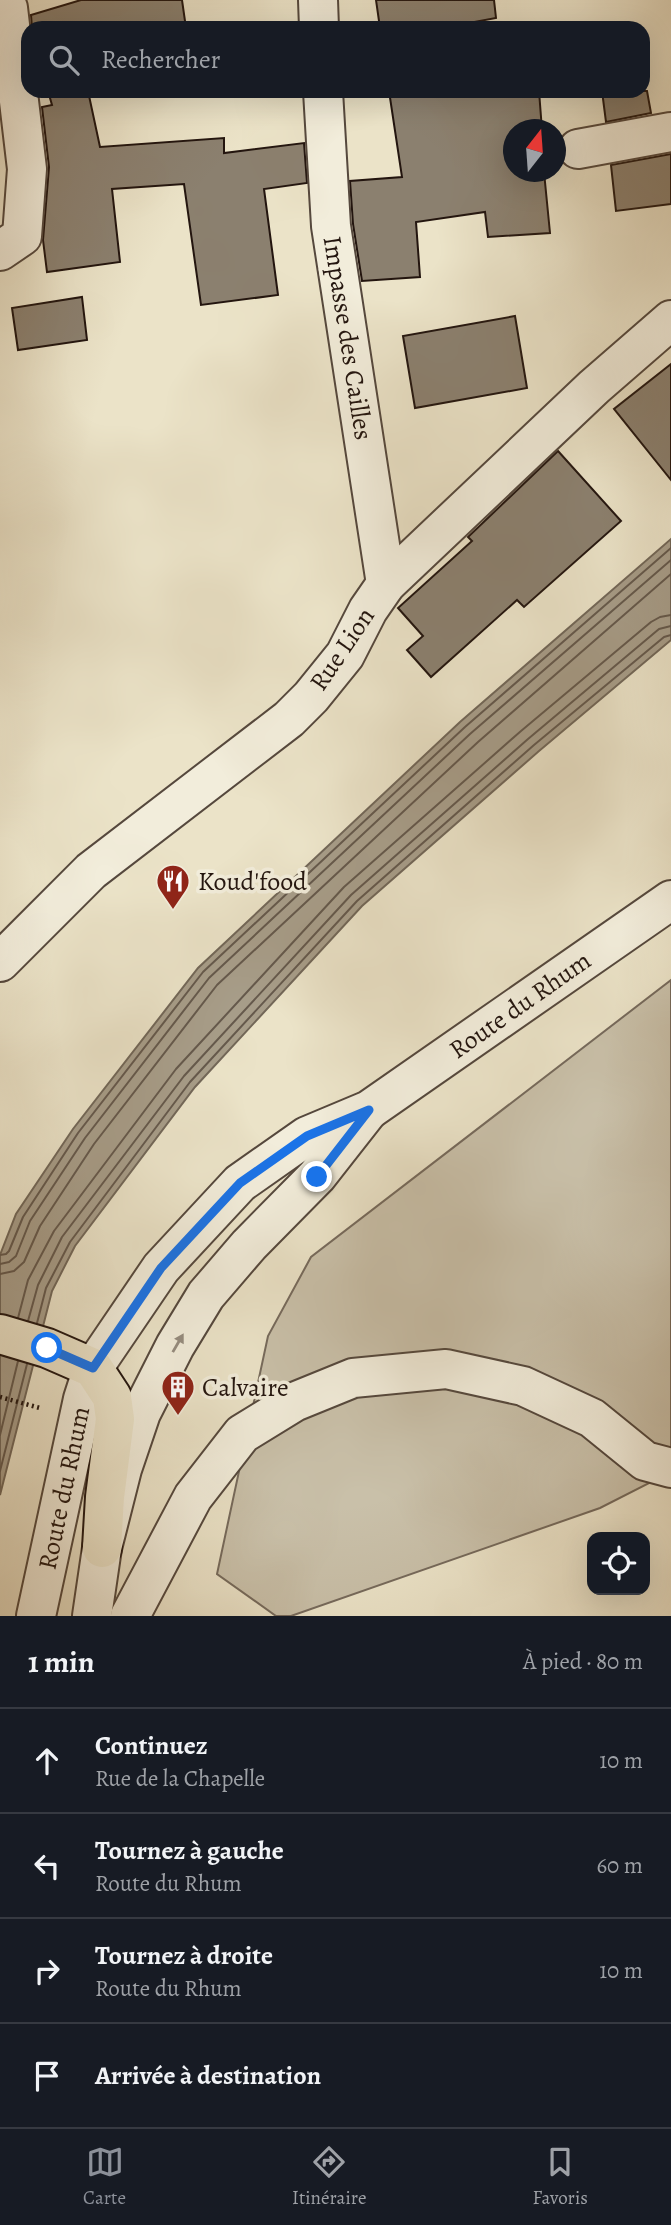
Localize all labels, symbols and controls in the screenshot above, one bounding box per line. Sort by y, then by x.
search box [21,21,650,98]
icon: search [45,41,83,79]
text: Rechercher [101,42,221,77]
north arrow [503,119,566,182]
street label: Impasse des Cailles [315,234,381,442]
street label: Rue Lion [301,600,383,698]
restaurant icon: Koud'food [154,862,192,911]
place label: Koud'food [198,864,307,899]
street label: Route du Rhum [442,943,598,1067]
route end [301,1161,332,1192]
route start [31,1332,62,1363]
one-way arrow [171,1333,184,1352]
building icon: Calvaire [159,1368,197,1417]
place label: Calvaire [202,1370,289,1405]
street label: Route du Rhum [30,1403,98,1573]
map controls [587,1532,650,1595]
button: locate [587,1532,650,1595]
text: 1 min [28,1642,95,1682]
text: À pied · 80 m [523,1646,643,1677]
text: Continuez [95,1728,208,1763]
icon: ahead [28,1742,66,1780]
text: 10 m [599,1745,643,1776]
text: Rue de la Chapelle [95,1763,265,1794]
text: Tournez à gauche [95,1833,284,1868]
icon: left [28,1847,66,1885]
text: 60 m [596,1850,643,1881]
text: Route du Rhum [95,1868,242,1899]
text: Tournez à droite [95,1938,273,1973]
icon: right [28,1952,66,1990]
text: 10 m [599,1955,643,1986]
text: Route du Rhum [95,1973,242,2004]
icon: arrive [28,2057,66,2095]
text: Arrivée à destination [95,2058,321,2093]
tab: Carte [83,2143,126,2211]
tab: Itinéraire [292,2143,366,2211]
tab: Favoris [533,2143,588,2211]

